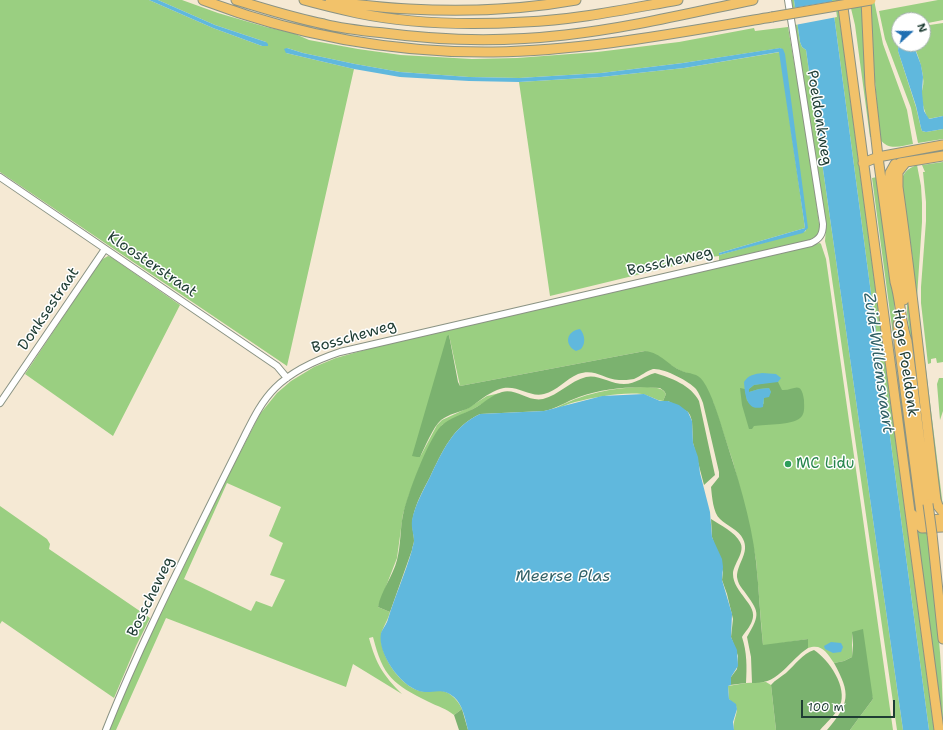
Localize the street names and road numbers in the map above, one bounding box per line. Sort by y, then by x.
street label: Poeldonkweg [803,69,835,167]
street label: Kloosterstraat [104,228,200,302]
street label: Bosscheweg [626,243,714,281]
street label: Donksestraat [15,264,83,354]
street label: Hoge Poeldonk [889,308,921,418]
street label: Bosscheweg [310,316,398,358]
street label: Bosscheweg [124,554,178,640]

